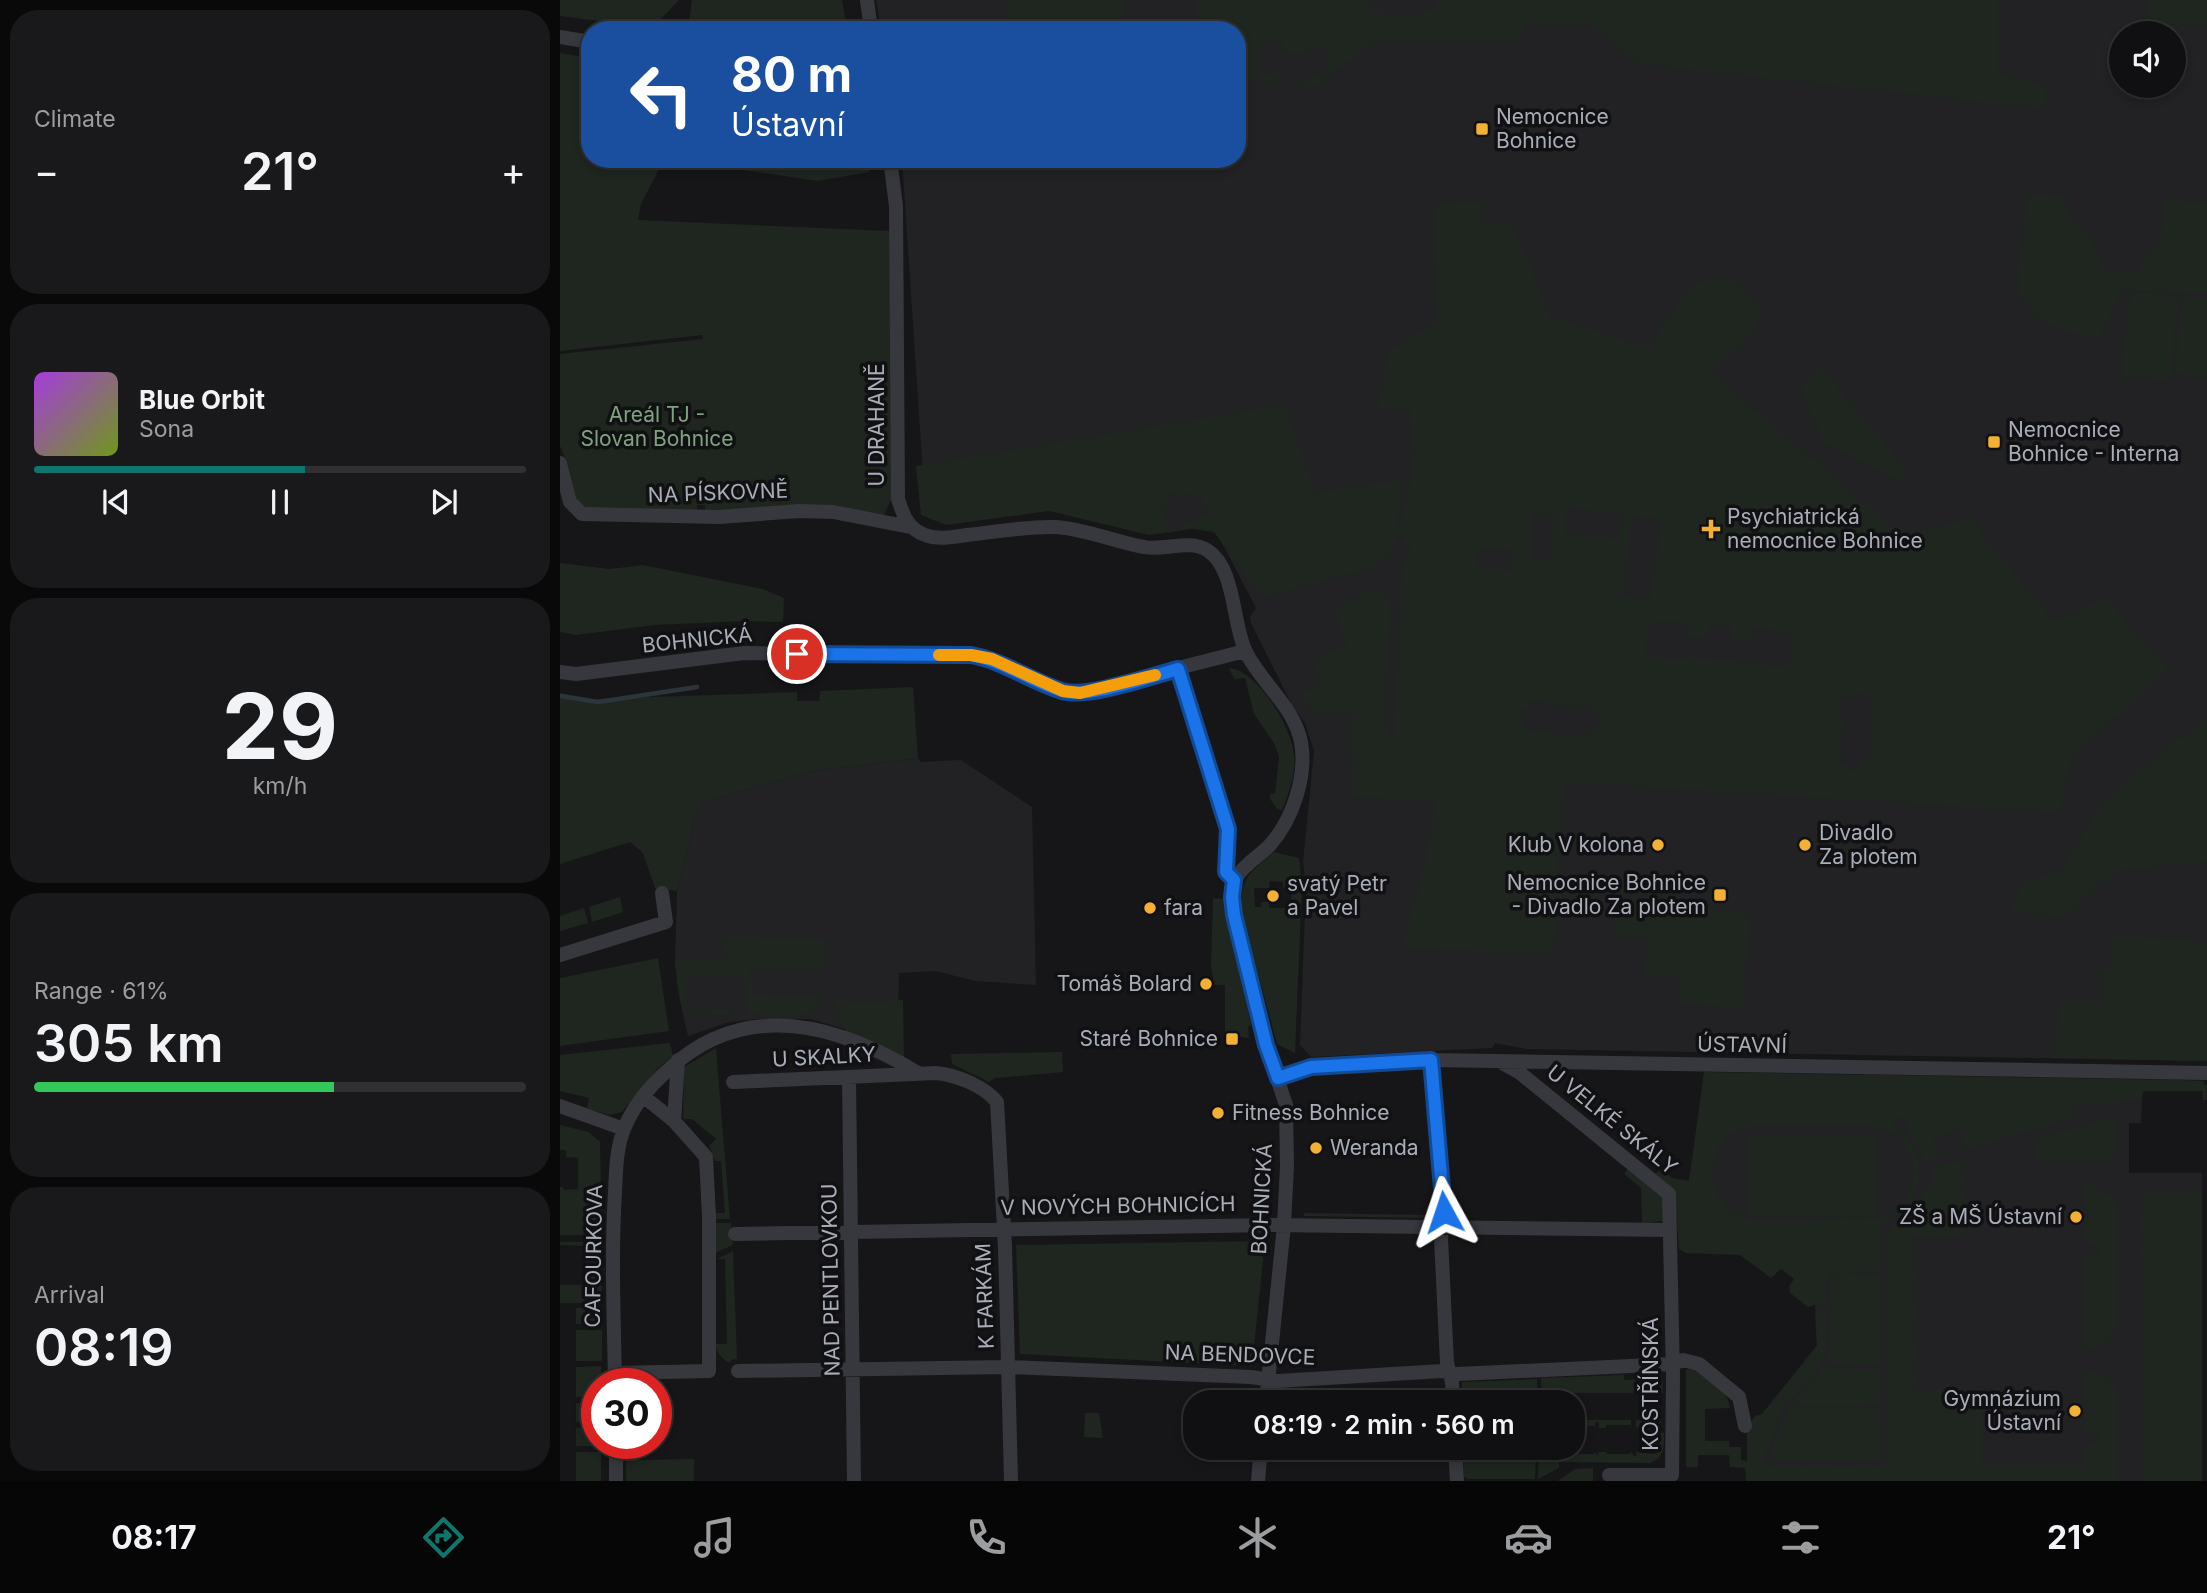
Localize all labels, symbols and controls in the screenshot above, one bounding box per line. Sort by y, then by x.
map controls [2109,21,2186,98]
button: sound [2109,21,2186,98]
text: 80 m [731,45,852,104]
icon: left [616,49,707,140]
place label: Nemocnice Bohnice [1496,104,1609,153]
text: Climate [34,105,116,133]
text: Ústavní [731,105,844,144]
marker: Nemocnice Bohnice [1474,121,1490,137]
text: 21° [241,140,319,203]
text: − [34,148,59,194]
text: + [501,148,526,194]
street label: U DRAHANĚ [863,363,889,487]
text: Blue Orbit [139,384,265,415]
park label: Areál TJ - Slovan Bohnice [580,402,734,451]
text: Sona [139,415,194,443]
place label: Nemocnice Bohnice - Interna [2008,417,2179,466]
marker: Nemocnice Bohnice - Interna [1986,434,2002,450]
street label: NA PÍSKOVNĚ [647,477,789,507]
icon: previous [97,483,135,521]
icon: pause [261,483,299,521]
icon: next [425,483,463,521]
place label: Psychiatrická nemocnice Bohnice [1727,504,1923,553]
marker: Psychiatrická nemocnice Bohnice [1701,519,1721,539]
street label: BOHNICKÁ [640,620,753,658]
pin [767,624,827,684]
icon: arrive [778,635,816,673]
text: 29 [222,671,338,781]
text: km/h [253,772,307,800]
place label: Divadlo Za plotem [1819,820,1918,869]
place label: Klub V kolona [1508,832,1644,857]
marker: Klub V kolona [1650,837,1666,853]
marker: Divadlo Za plotem [1797,837,1813,853]
place label: Nemocnice Bohnice - Divadlo Za plotem [1507,870,1706,919]
place label: svatý Petr a Pavel [1287,871,1387,920]
marker: Nemocnice Bohnice - Divadlo Za plotem [1712,887,1728,903]
marker: svatý Petr a Pavel [1265,888,1281,904]
place label: fara [1164,895,1203,920]
marker: fara [1142,900,1158,916]
place label: Tomáš Bolard [1057,971,1192,996]
marker: Tomáš Bolard [1198,976,1214,992]
text: Range · 61% [34,977,168,1005]
text: 305 km [34,1012,224,1075]
place label: Staré Bohnice [1080,1026,1218,1051]
street label: ÚSTAVNÍ [1697,1030,1788,1058]
marker: Staré Bohnice [1224,1031,1240,1047]
street label: U SKALKY [771,1041,876,1072]
street label: U VELKÉ SKÁLY [1542,1059,1683,1180]
place label: Fitness Bohnice [1232,1100,1390,1125]
marker: Fitness Bohnice [1210,1105,1226,1121]
place label: Weranda [1330,1135,1419,1160]
marker: Weranda [1308,1140,1324,1156]
street label: BOHNICKÁ [1245,1143,1277,1255]
position arrow [1407,1175,1481,1249]
street label: NAD PENTLOVKOU [816,1183,845,1377]
street label: CAFOURKOVA [580,1184,607,1328]
street label: V NOVÝCH BOHNICÍCH [1000,1190,1236,1220]
place label: ZŠ a MŠ Ústavní [1899,1203,2063,1229]
marker: ZŠ a MŠ Ústavní [2068,1209,2084,1225]
street label: K FARKÁM [969,1243,999,1349]
text: Arrival [34,1281,105,1309]
text: 08:19 [34,1316,173,1379]
street label: KOSTŘÍNSKÁ [1637,1317,1663,1451]
street label: NA BENDOVCE [1164,1339,1316,1370]
speed limit sign: 30 [581,1368,672,1459]
place label: Gymnázium Ústavní [1943,1386,2062,1435]
marker: Gymnázium Ústavní [2067,1403,2083,1419]
text: 08:19 · 2 min · 560 m [1253,1409,1515,1440]
icon: directions [419,1513,468,1562]
icon: music [690,1513,739,1562]
icon: phone [962,1513,1011,1562]
icon: climate [1233,1513,1282,1562]
icon: car [1504,1513,1553,1562]
icon: filters [1776,1513,1825,1562]
text: 08:17 [111,1518,197,1557]
text: 21° [2047,1518,2096,1557]

